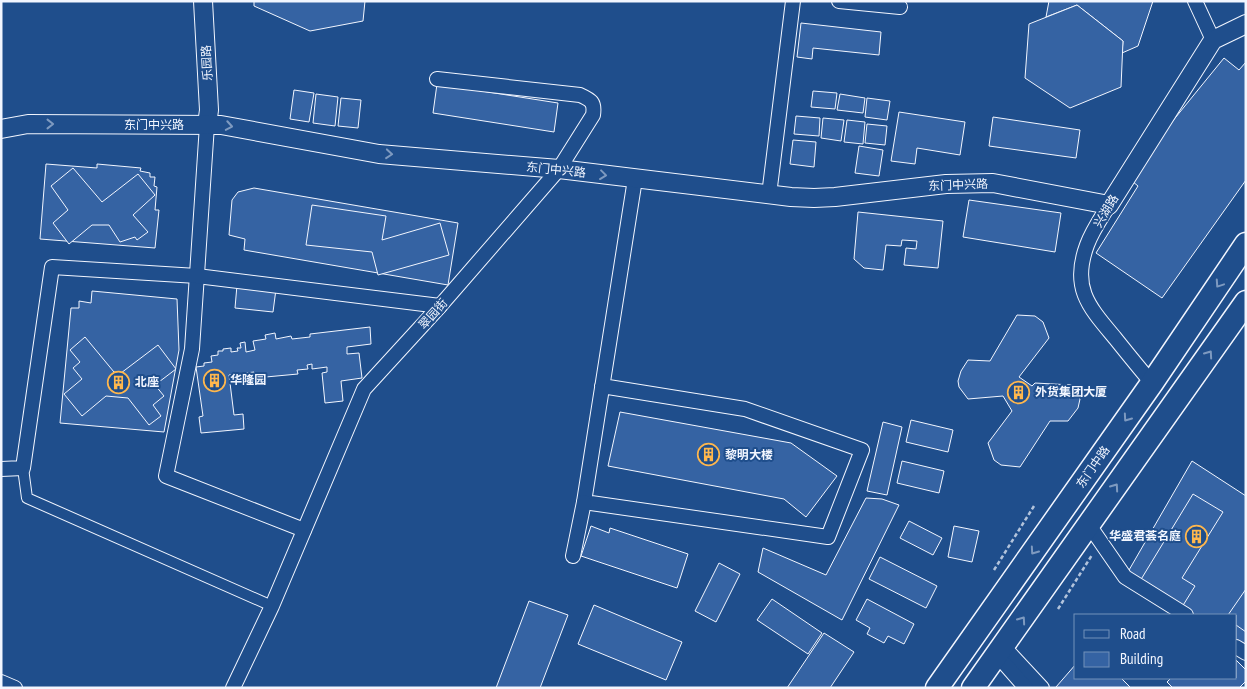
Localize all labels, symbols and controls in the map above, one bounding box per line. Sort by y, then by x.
street label: 乐园路 [198,45,215,81]
street label: 东门中兴路 [124,117,184,132]
one-way arrow [46,119,54,129]
one-way arrow [225,121,234,131]
one-way arrow [386,149,394,160]
street label: 东门中兴路 [525,159,587,180]
one-way arrow [600,169,608,180]
street label: 东门中兴路 [928,176,988,193]
street label: 兴湖路 [1090,191,1121,230]
one-way arrow [1215,279,1225,288]
street label: 翠园街 [415,295,450,332]
one-way arrow [1203,350,1212,360]
building icon: 华隆园 [202,368,226,392]
building icon: 北座 [107,370,131,394]
place label: 华隆园 [230,372,266,387]
place label: 北座 [135,374,159,389]
building icon: 外货集团大厦 [1007,380,1031,404]
place label: 外货集团大厦 [1035,384,1107,399]
one-way arrow [1124,412,1133,422]
building icon: 黎明大楼 [697,443,721,467]
street label: 东门中路 [1073,443,1113,491]
place label: 黎明大楼 [725,447,773,462]
one-way arrow [1109,483,1118,493]
building icon: 华盛君荟名庭 [1185,524,1209,548]
place label: 华盛君荟名庭 [1109,528,1181,543]
one-way arrow [1031,546,1040,555]
legend [1074,614,1237,679]
one-way arrow [1016,616,1025,625]
text: Road [1120,624,1146,643]
text: Building [1120,649,1163,668]

